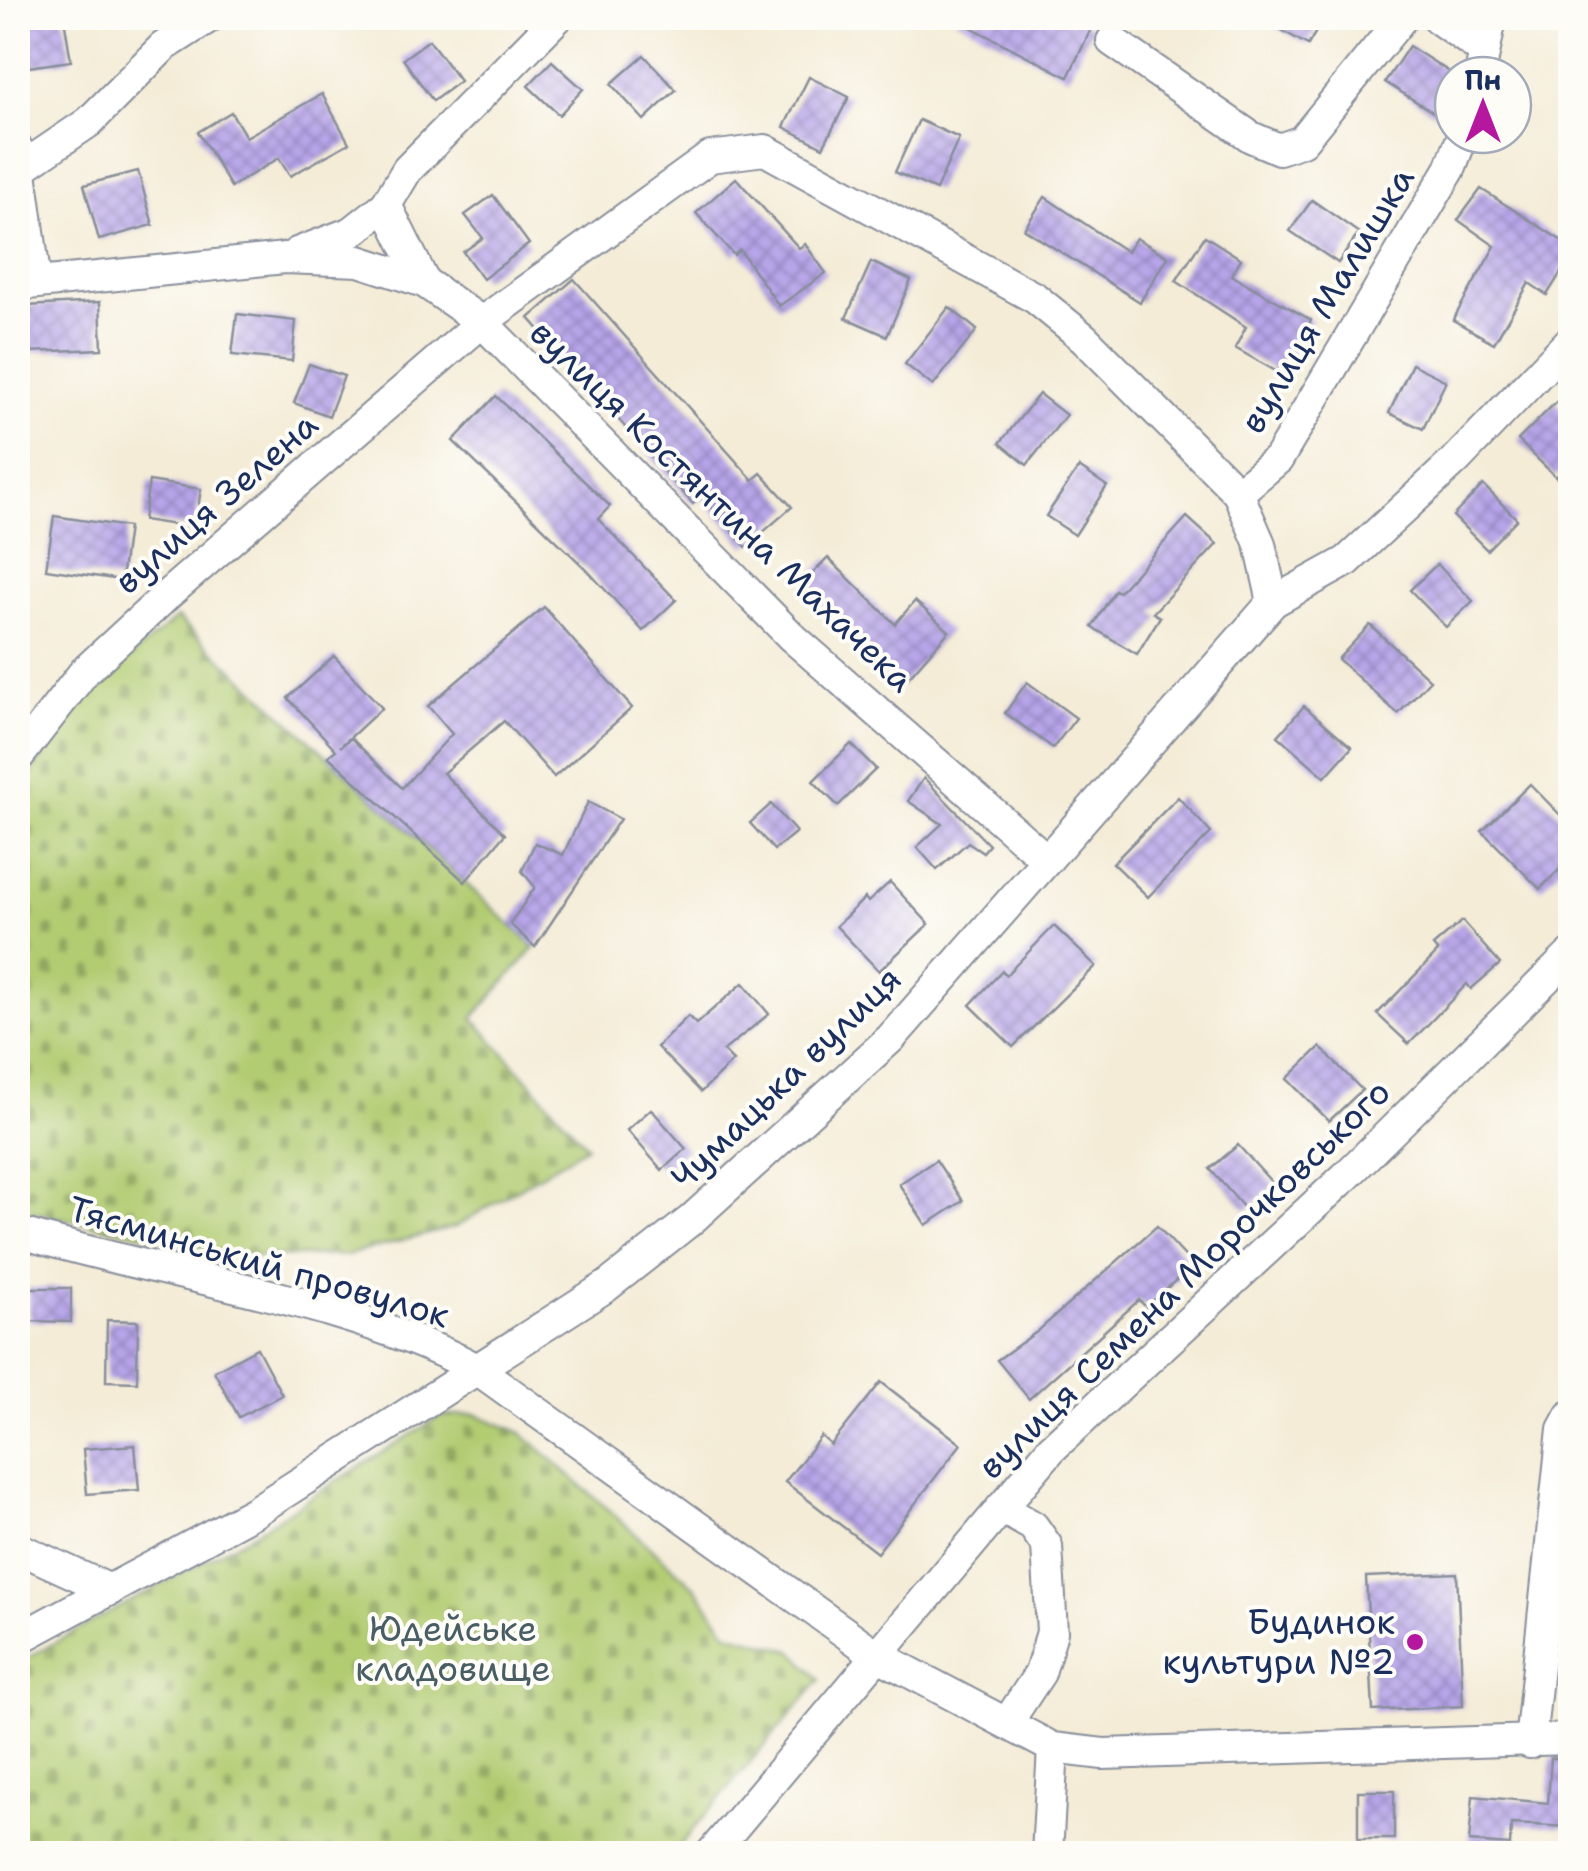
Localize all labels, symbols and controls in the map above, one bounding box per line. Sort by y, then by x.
north arrow [1433,55,1533,155]
text: Пн [1465,61,1502,99]
street label: вулиця Малишка [1228,158,1425,442]
street label: вулиця Костянтина Махачека [520,309,925,702]
street label: вулиця Зелена [104,401,328,604]
street label: Чумацька вулиця [660,955,911,1200]
street label: вулиця Семена Морочковського [967,1068,1400,1489]
street label: Тясминський провулок [63,1185,455,1338]
place label: Будинок культури №2 [1162,1598,1395,1685]
park label: Юдейське кладовище [355,1605,551,1692]
marker: Будинок культури №2 [1404,1631,1426,1653]

